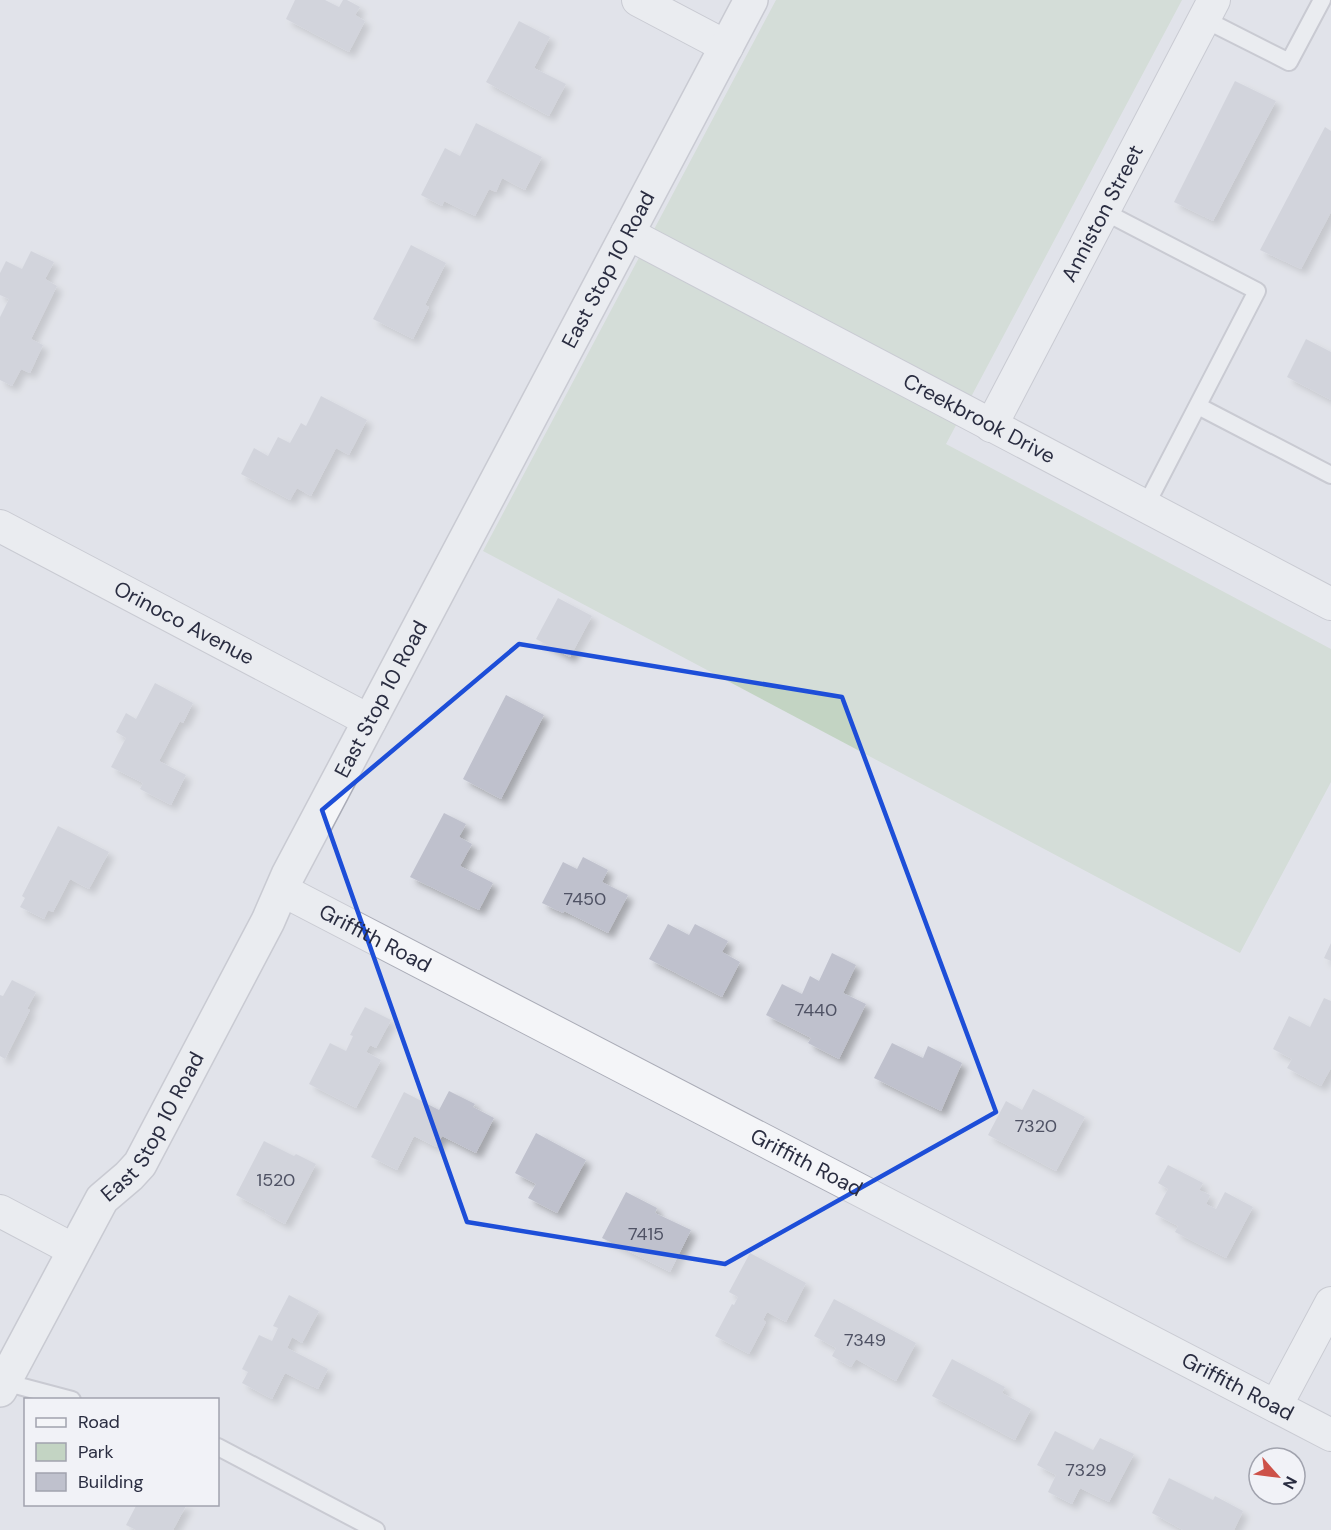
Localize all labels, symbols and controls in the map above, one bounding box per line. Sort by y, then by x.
street label: Anniston Street [1055,140,1150,287]
street label: East Stop 10 Road [555,186,661,353]
street label: Creekbrook Drive [898,367,1060,470]
street label: Orinoco Avenue [109,574,259,672]
street label: East Stop 10 Road [328,616,434,783]
house number: 7450 [564,887,606,911]
street label: Griffith Road [314,898,436,979]
house number: 7440 [795,998,837,1022]
street label: East Stop 10 Road [95,1047,211,1208]
house number: 7320 [1015,1114,1057,1138]
street label: Griffith Road [746,1122,867,1203]
house number: 1520 [257,1168,295,1192]
house number: 7415 [628,1222,664,1246]
house number: 7349 [844,1328,886,1352]
street label: Griffith Road [1177,1346,1299,1427]
legend [24,1398,219,1506]
text: Road [78,1410,120,1434]
text: Park [78,1440,114,1464]
north arrow [1247,1446,1307,1506]
house number: 7329 [1065,1458,1107,1482]
text: Building [78,1470,143,1494]
text: N [1278,1473,1302,1493]

